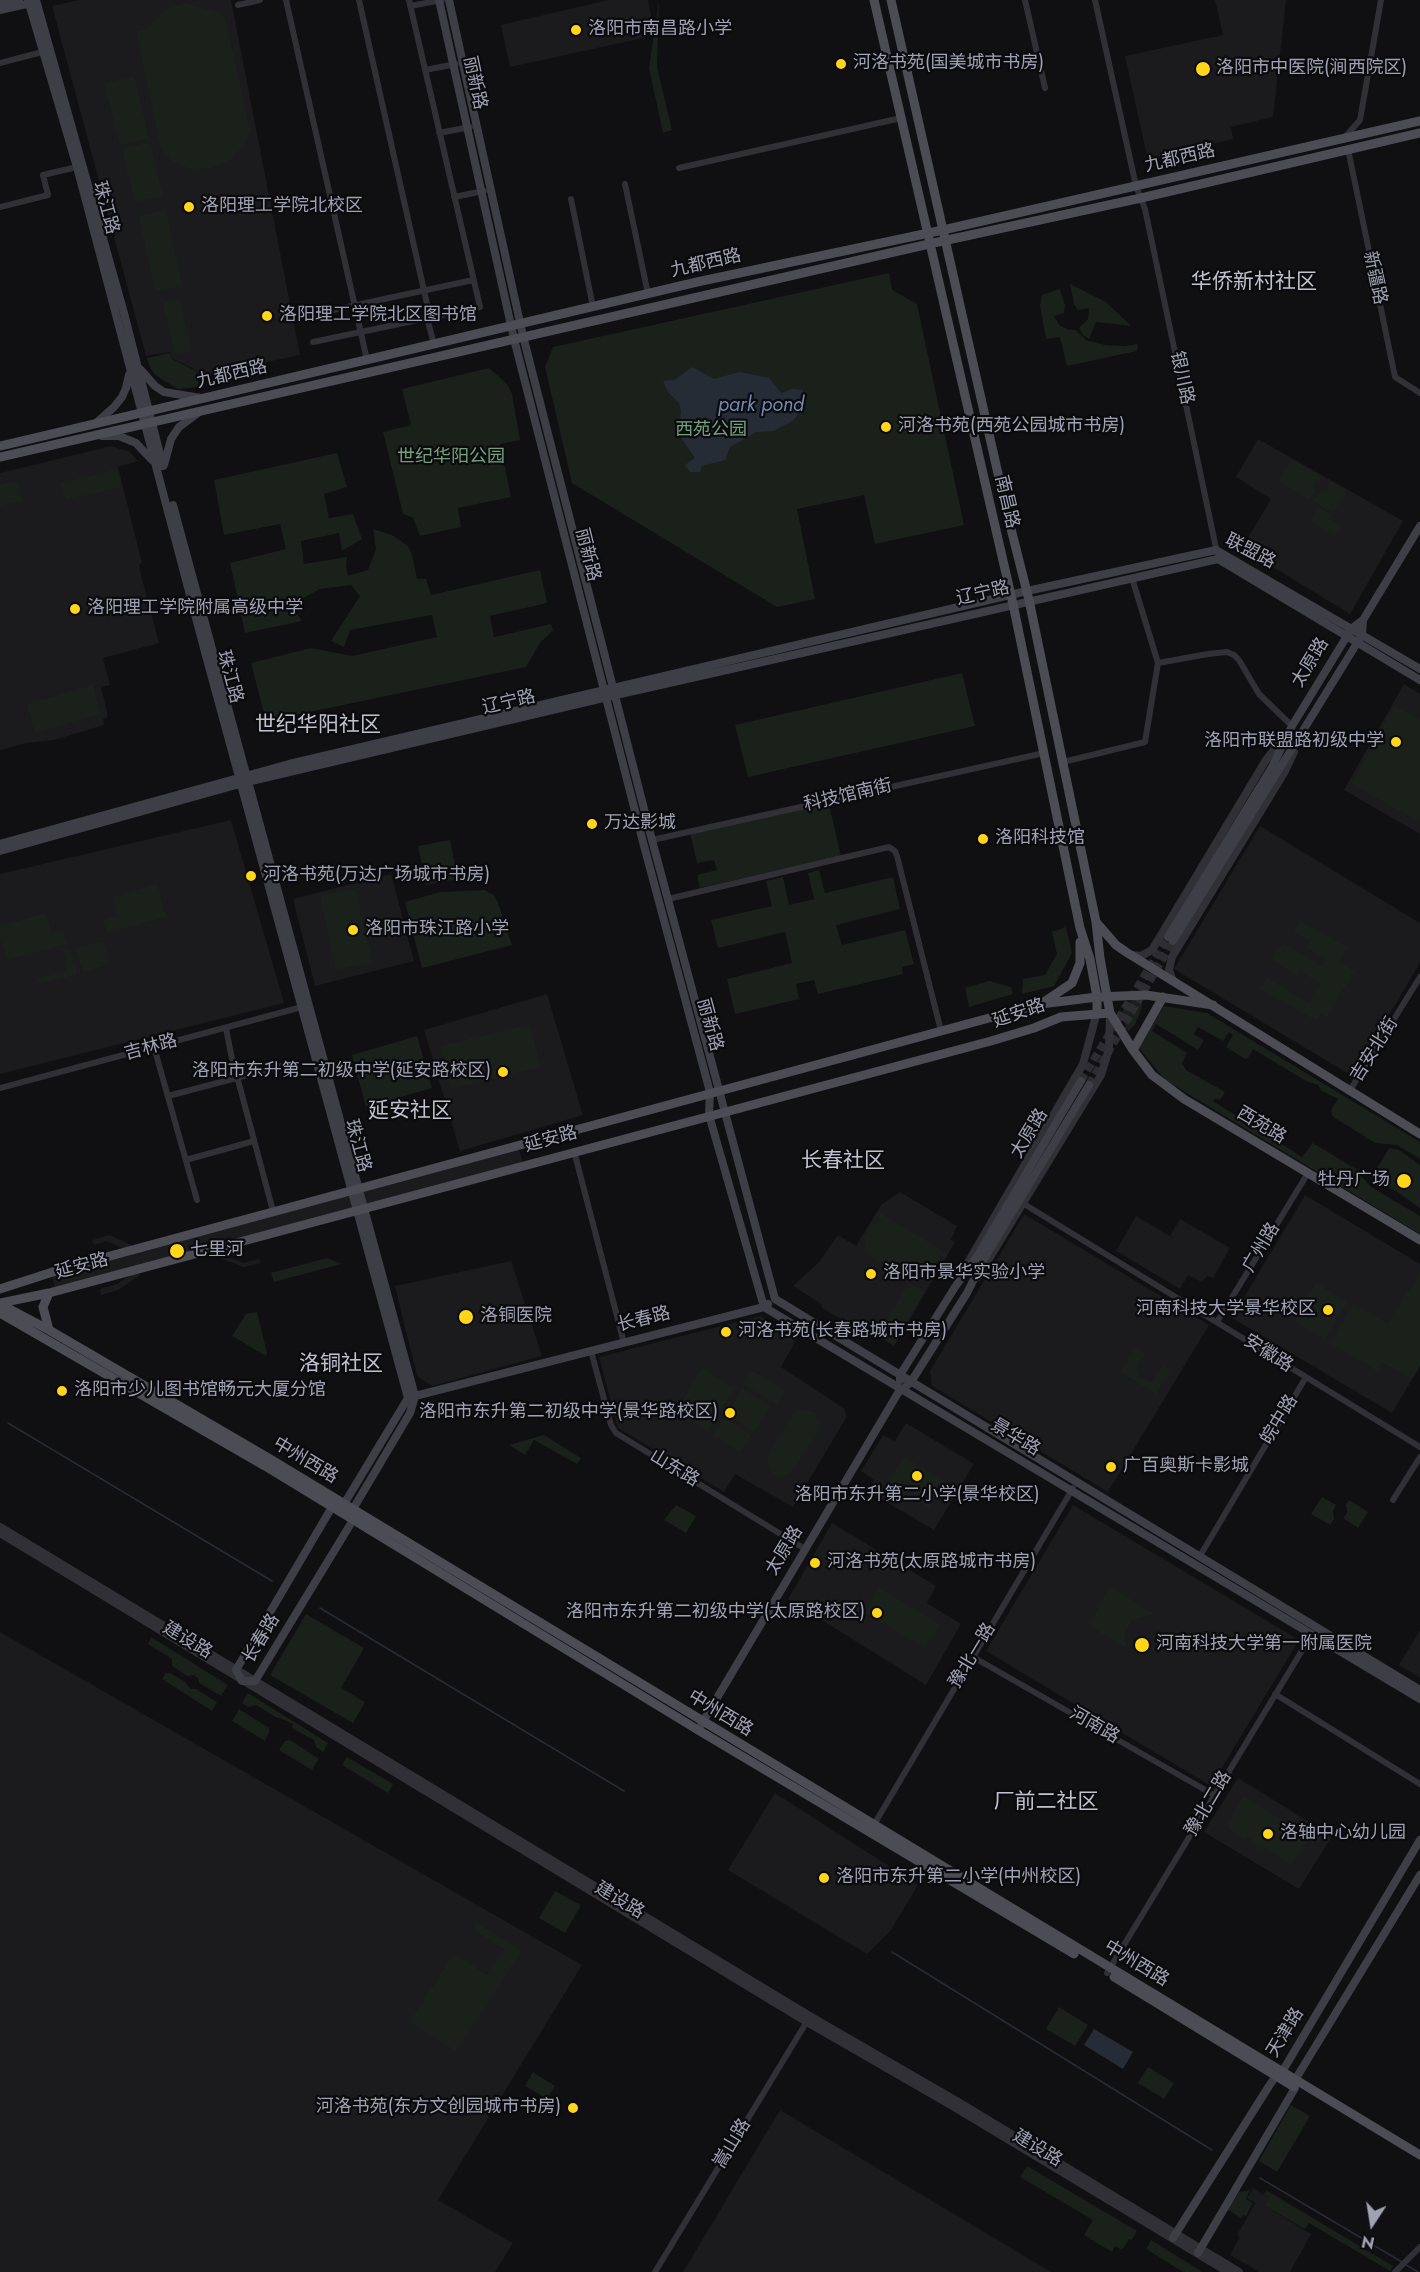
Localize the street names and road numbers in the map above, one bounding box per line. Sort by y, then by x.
street label: 丽新路 [458,54,490,112]
street label: 九都西路 [1142,140,1218,178]
street label: 珠江路 [88,179,122,237]
street label: 九都西路 [668,245,744,283]
street label: 新疆路 [1358,249,1390,307]
street label: 银川路 [1165,349,1197,407]
street label: 九都西路 [194,356,270,394]
street label: 南昌路 [989,473,1023,531]
street label: 丽新路 [570,526,604,584]
street label: 联盟路 [1221,530,1279,574]
street label: 辽宁路 [954,577,1012,611]
street label: 太原路 [1288,634,1334,692]
street label: 珠江路 [212,648,246,706]
street label: 辽宁路 [480,686,538,720]
street label: 科技馆南街 [802,775,894,817]
street label: 延安路 [990,995,1048,1033]
street label: 丽新路 [692,996,726,1054]
street label: 吉安北街 [1347,1014,1403,1086]
street label: 吉林路 [122,1031,180,1065]
street label: 西苑路 [1232,1103,1290,1149]
street label: 太原路 [1007,1105,1053,1163]
street label: 珠江路 [340,1117,374,1175]
street label: 延安路 [522,1123,580,1157]
street label: 广州路 [1239,1219,1285,1277]
street label: 延安路 [53,1250,111,1284]
street label: 长春路 [615,1303,673,1337]
street label: 安徽路 [1239,1331,1297,1377]
street label: 皖中路 [1257,1391,1303,1449]
street label: 景华路 [986,1415,1044,1461]
street label: 中州西路 [269,1433,341,1489]
street label: 山东路 [645,1446,703,1492]
street label: 太原路 [762,1522,808,1580]
street label: 长春路 [239,1610,285,1668]
street label: 建设路 [158,1618,216,1664]
street label: 豫北一路 [945,1620,1001,1692]
street label: 中州西路 [684,1686,756,1742]
street label: 河南路 [1065,1703,1123,1749]
street label: 豫北二路 [1181,1768,1237,1840]
street label: 建设路 [590,1878,648,1924]
street label: 中州西路 [1100,1936,1172,1992]
street label: 天津路 [1263,2004,1309,2062]
street label: 嵩山路 [710,2115,756,2173]
street label: 建设路 [1008,2126,1066,2172]

